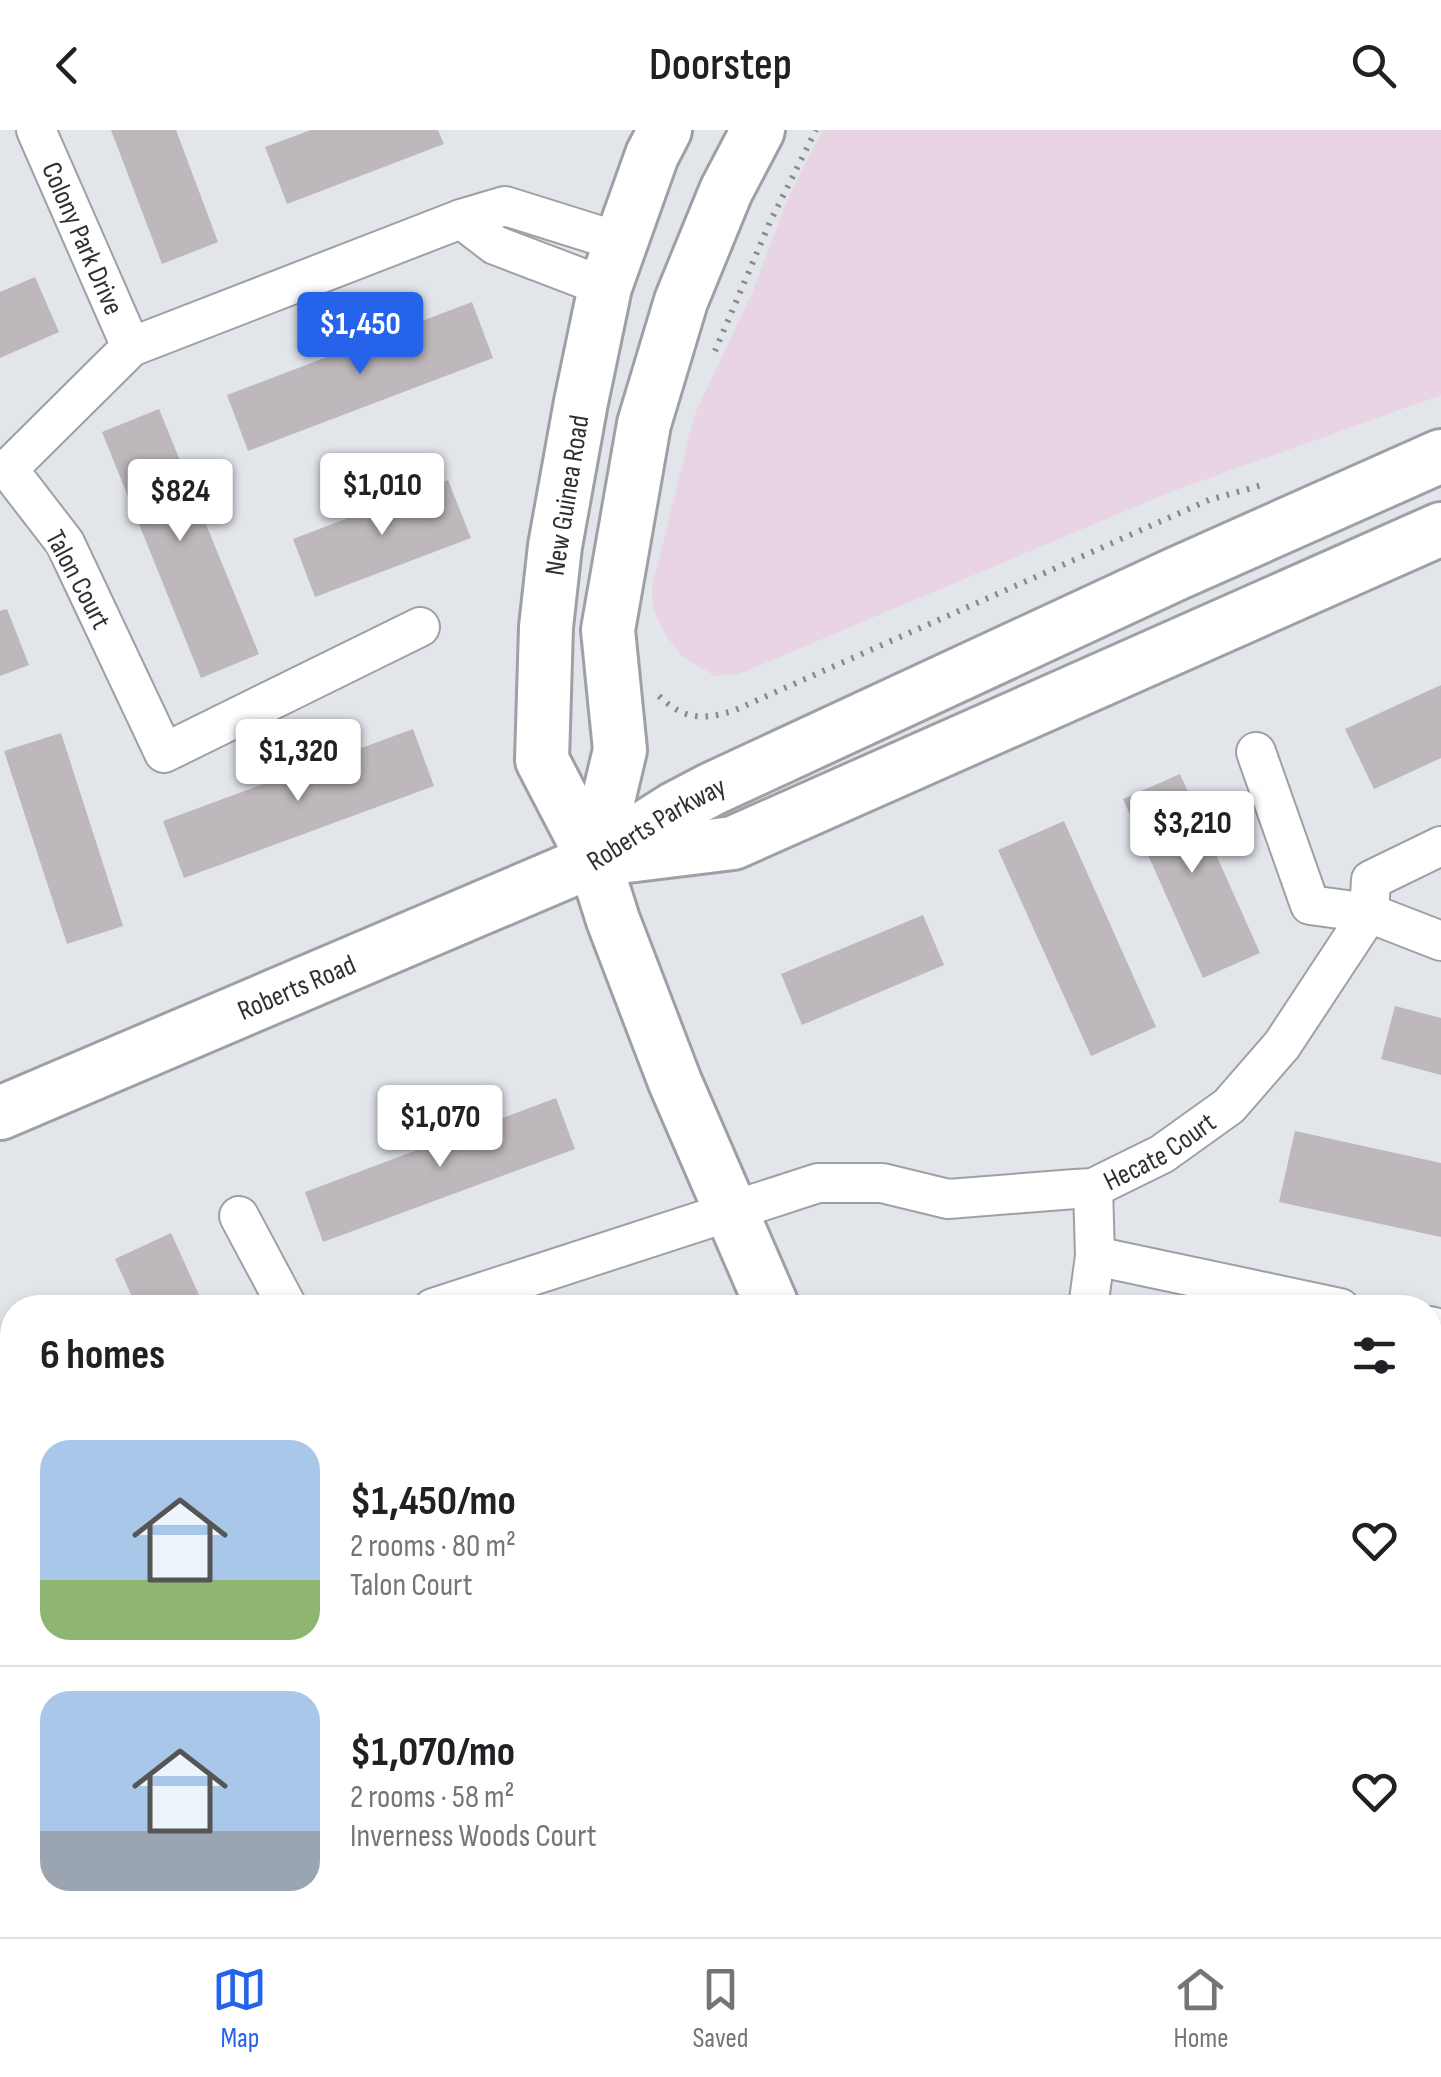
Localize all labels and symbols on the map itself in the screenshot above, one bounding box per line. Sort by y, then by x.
street label: Colony Park Drive [34,157,130,320]
pin: $1,450 [279,292,441,377]
street label: New Guinea Road [539,413,596,578]
pin: $1,010 [301,453,463,538]
pin: $824 [121,459,239,544]
street label: Talon Court [38,525,117,635]
pin: $1,320 [217,719,379,804]
street label: Roberts Parkway [581,770,731,878]
pin: $3,210 [1111,791,1273,876]
street label: Roberts Road [233,949,361,1028]
pin: $1,070 [359,1085,521,1170]
street label: Hecate Court [1098,1106,1222,1198]

